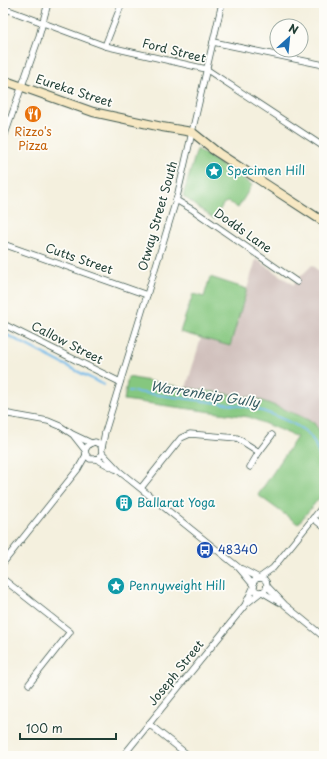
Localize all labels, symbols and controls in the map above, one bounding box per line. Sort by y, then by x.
north arrow [269,18,309,58]
text: N [286,19,302,38]
street label: Ford Street [140,33,208,67]
street label: Eureka Street [34,69,115,111]
restaurant icon: Rizzo's Pizza [23,104,43,124]
place label: Rizzo's Pizza [14,122,52,154]
street label: Otway Street South [133,159,181,273]
place icon: Specimen Hill [204,161,224,181]
place label: Specimen Hill [227,161,305,179]
street label: Dodds Lane [211,204,276,257]
street label: Cutts Street [43,238,116,278]
street label: Callow Street [28,316,107,368]
water label: Warrenheip Gully [149,376,262,412]
building icon: Ballarat Yoga [114,493,134,513]
place label: Ballarat Yoga [137,493,216,511]
bus stop icon: 48340 [195,540,215,560]
place label: 48340 [218,540,258,558]
place icon: Pennyweight Hill [106,576,126,596]
place label: Pennyweight Hill [129,576,225,594]
street label: Joseph Street [143,636,207,709]
scale bar [20,715,116,741]
text: 100 m [26,719,63,737]

